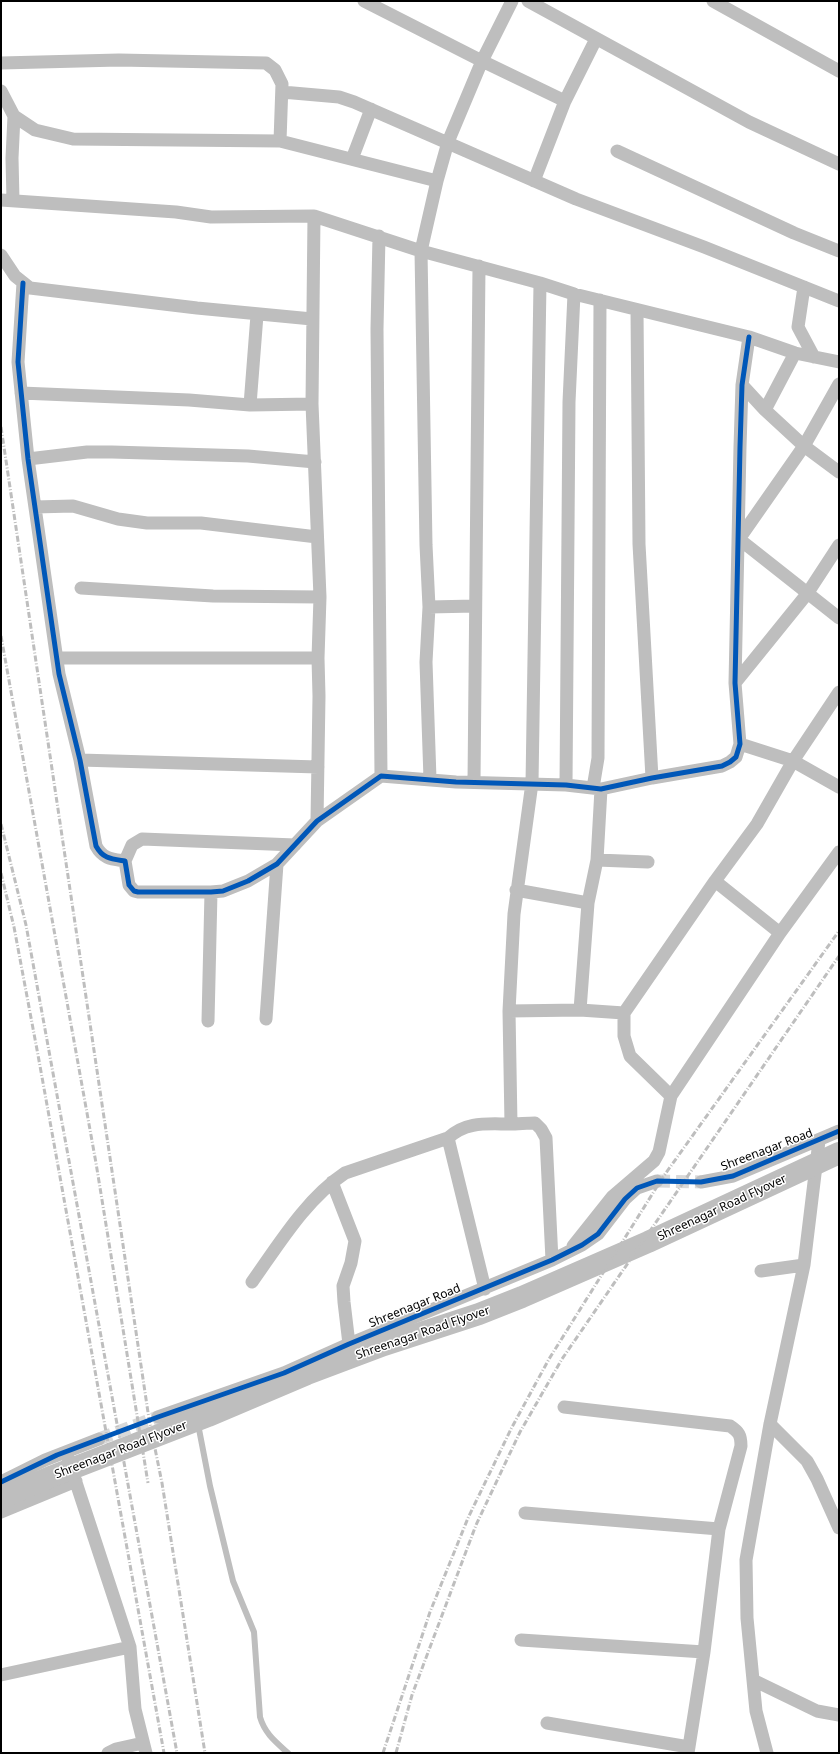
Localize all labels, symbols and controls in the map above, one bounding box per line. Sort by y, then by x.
street label: Shreenagar Road [719,1126,815,1174]
street label: Shreenagar Road Flyover [655,1172,789,1244]
street label: Shreenagar Road [367,1281,463,1331]
street label: Shreenagar Road Flyover [354,1303,492,1363]
street label: Shreenagar Road Flyover [53,1418,189,1482]

